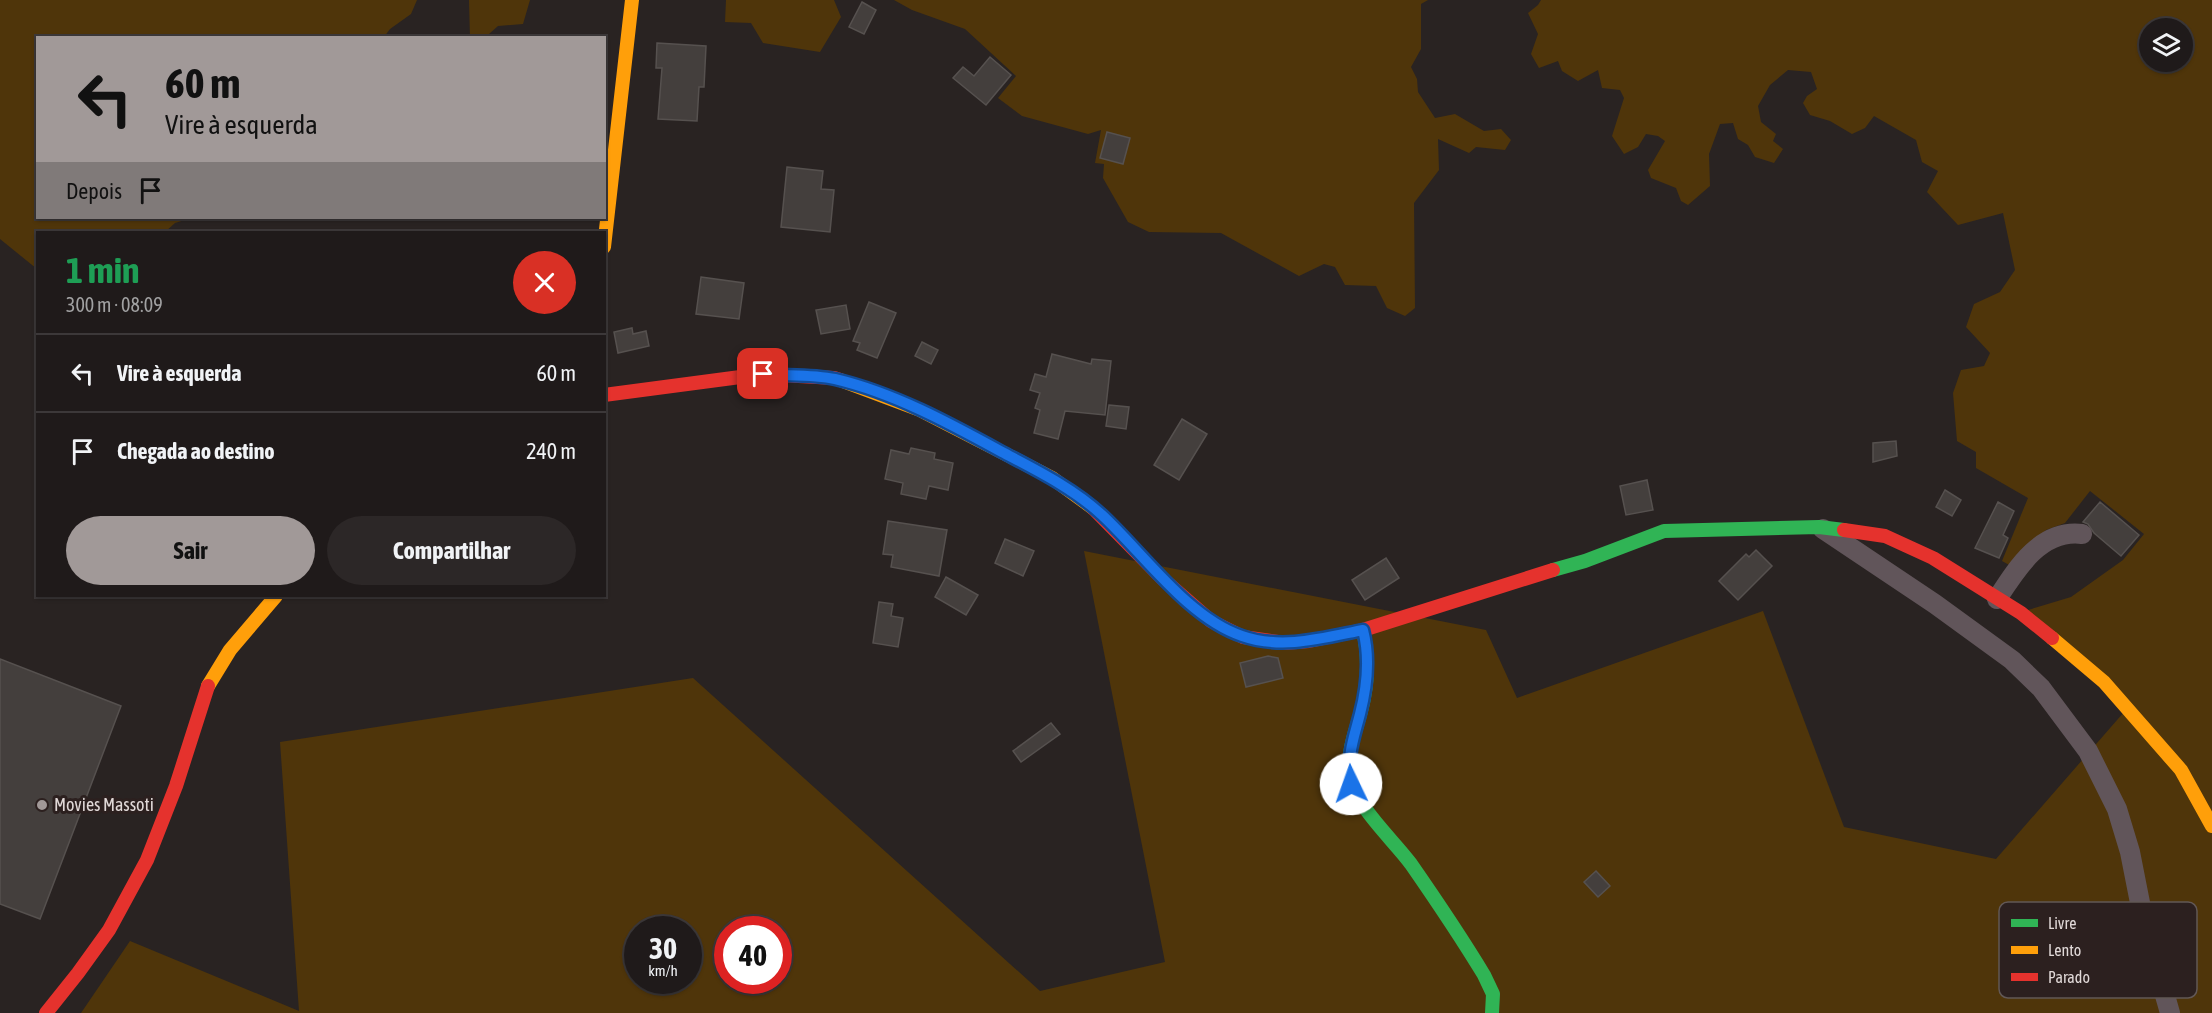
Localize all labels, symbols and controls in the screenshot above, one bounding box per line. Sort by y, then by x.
map controls [2139,18,2193,72]
button: layers [2139,18,2193,72]
text: 60 m [165,59,240,107]
icon: left [66,60,144,138]
text: Vire à esquerda [165,109,318,140]
icon: arrive [134,174,167,207]
text: Depois [66,178,122,204]
text: 1 min [66,249,140,291]
button: close [513,251,576,314]
text: 300 m · 08:09 [66,293,163,316]
pin [737,348,788,399]
icon: left [66,357,99,390]
icon: arrive [746,357,779,390]
text: Vire à esquerda [117,360,242,386]
text: 60 m [536,360,576,386]
icon: arrive [66,435,99,468]
text: Chegada ao destino [117,438,275,464]
text: 240 m [526,438,576,464]
button: Sair [66,516,315,585]
button: Compartilhar [327,516,576,585]
position arrow [1319,752,1383,816]
place label: Movies Massoti [54,794,154,815]
marker: Movies Massoti [35,798,49,812]
legend [1999,902,2197,998]
text: Livre [2048,914,2076,932]
speed limit sign: 40 [714,916,792,994]
text: 30 [649,931,677,965]
text: Lento [2048,941,2081,959]
text: km/h [648,962,678,979]
text: Parado [2048,968,2090,986]

